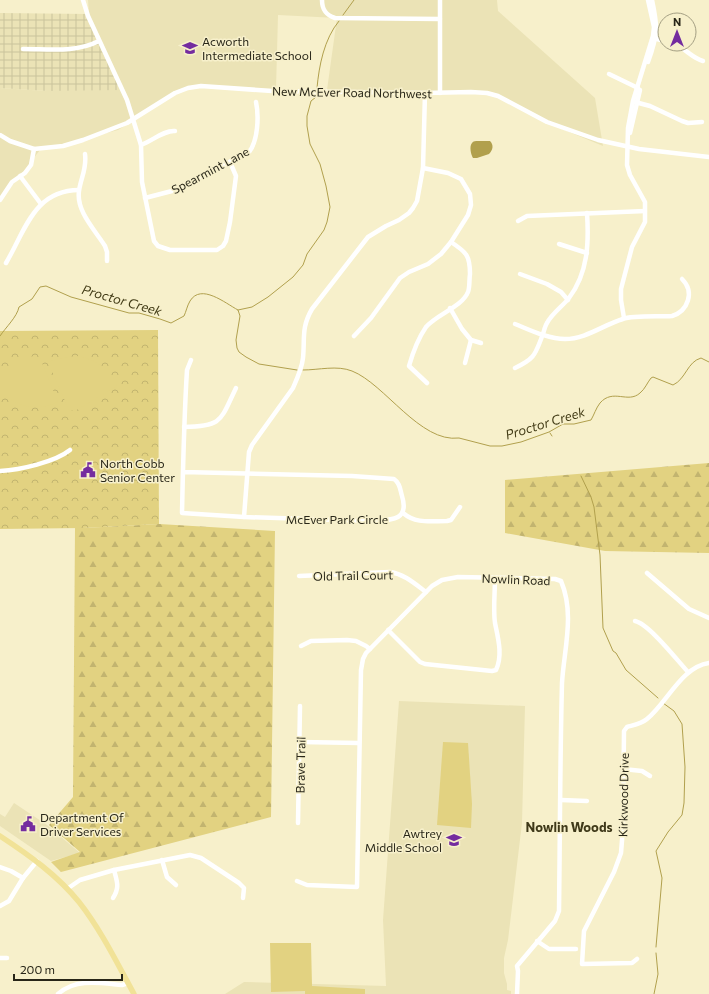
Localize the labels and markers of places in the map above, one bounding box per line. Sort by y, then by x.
place label: Acworth Intermediate School [202,34,312,62]
school or university icon: Acworth Intermediate School [181,39,199,57]
place label: North Cobb Senior Center [100,456,175,484]
public building icon: North Cobb Senior Center [79,461,97,479]
place label: Department Of Driver Services [40,810,124,838]
public building icon: Department Of Driver Services [19,815,37,833]
place label: Awtrey Middle School [365,826,442,854]
school or university icon: Awtrey Middle School [445,831,463,849]

